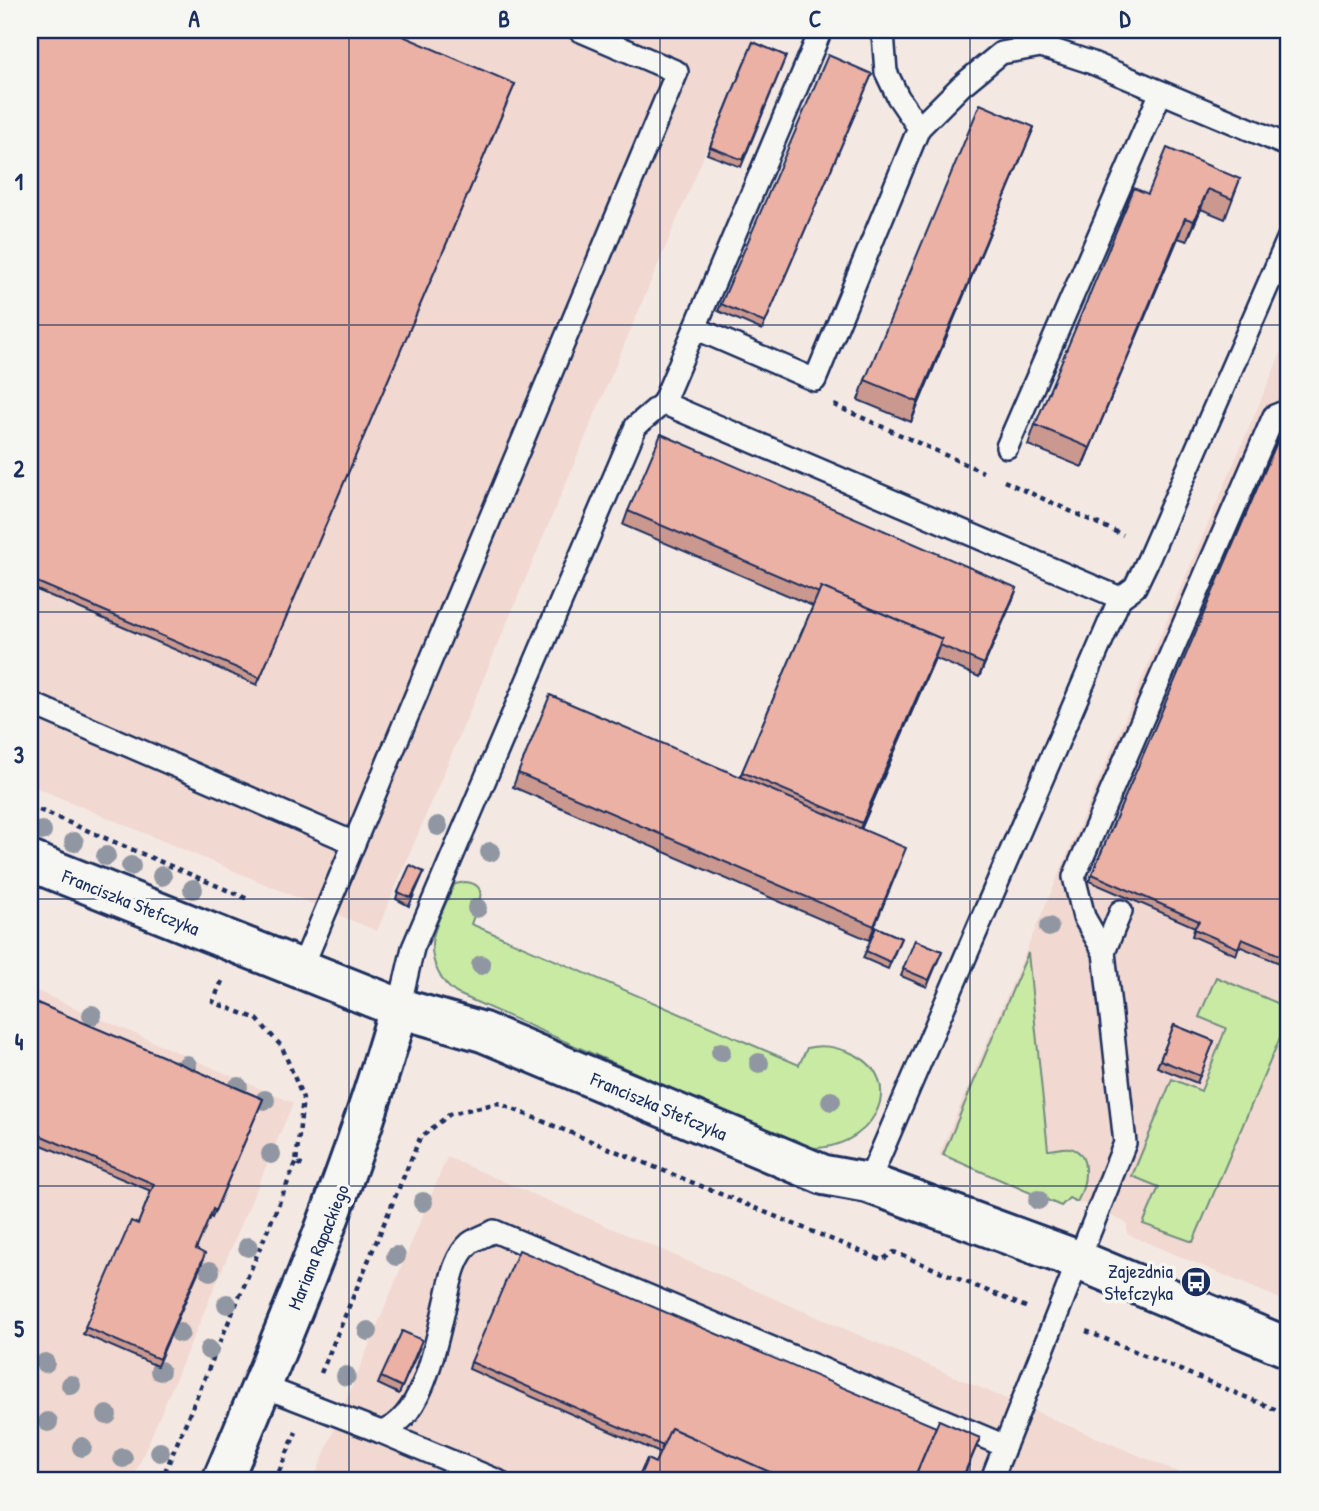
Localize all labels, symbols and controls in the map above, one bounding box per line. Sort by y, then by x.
text: A [188,3,200,34]
text: B [498,3,510,34]
text: C [809,3,821,34]
text: D [1120,3,1132,34]
text: 1 [15,166,23,197]
text: 2 [14,453,25,484]
text: 3 [14,739,24,770]
street label: Franciszka Stefczyka [58,862,204,942]
text: 4 [15,1026,24,1057]
street label: Franciszka Stefczyka [586,1065,732,1147]
street label: Mariana Rapackiego [281,1180,355,1314]
place label: Zajezdnia Stefczyka [1104,1258,1174,1306]
bus stop icon: Zajezdnia Stefczyka [1179,1265,1213,1299]
text: 5 [14,1313,24,1344]

